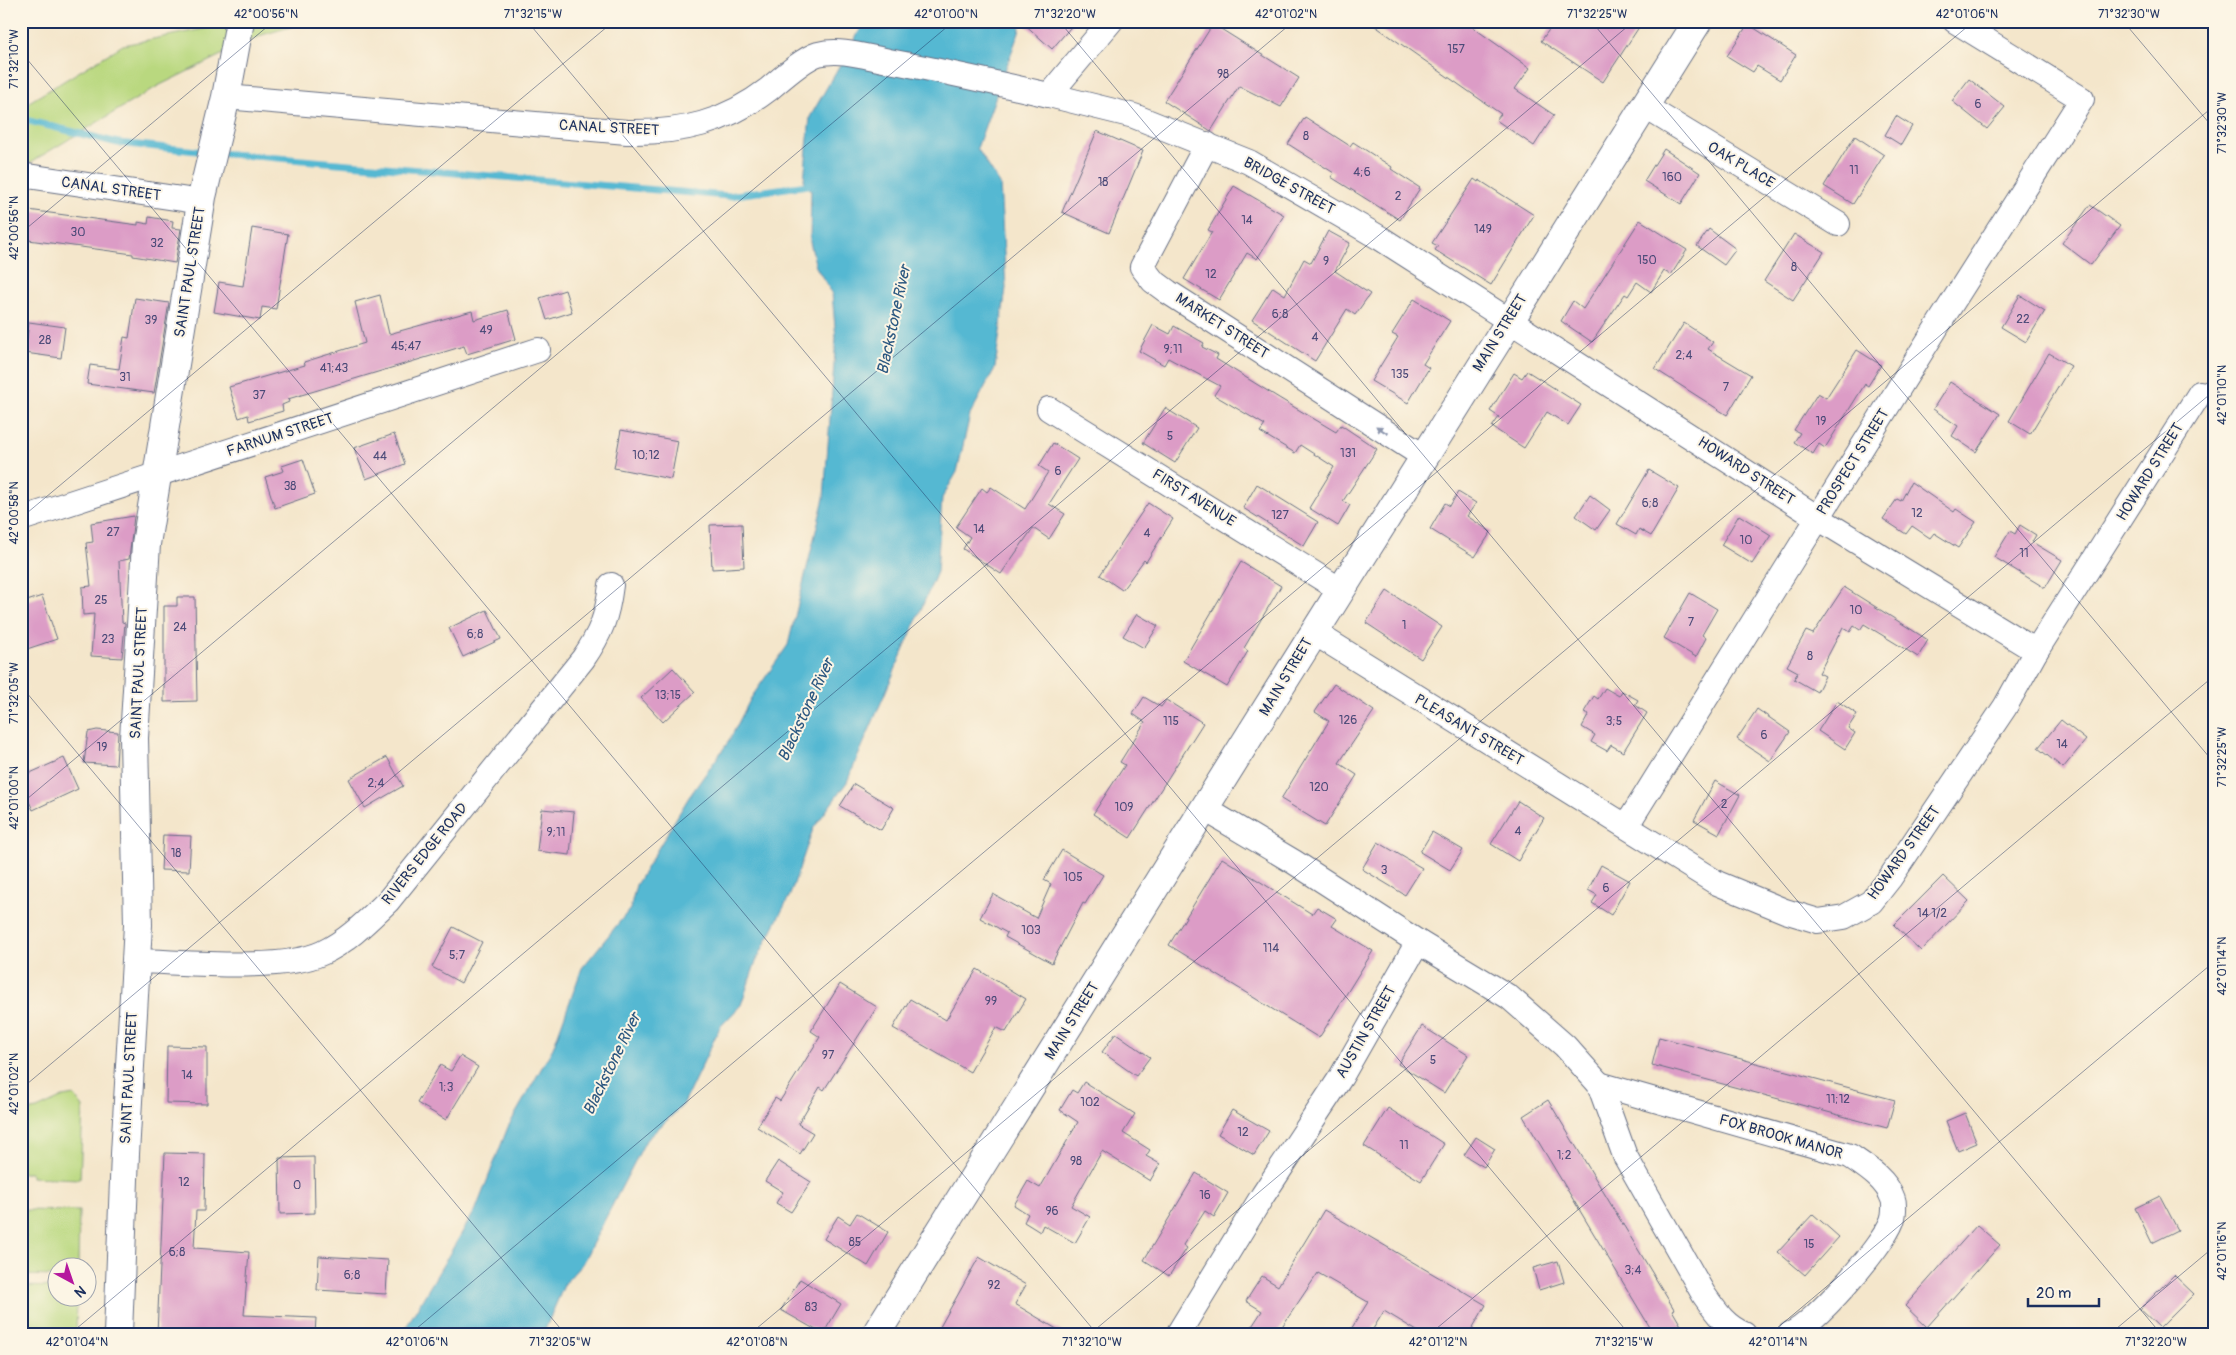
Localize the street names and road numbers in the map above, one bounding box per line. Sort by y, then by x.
street label: CANAL STREET [558,116,660,140]
street label: OAK PLACE [1704,138,1778,193]
street label: BRIDGE STREET [1240,153,1338,219]
street label: CANAL STREET [60,173,162,205]
street label: SAINT PAUL STREET [170,205,210,339]
street label: MARKET STREET [1172,289,1272,363]
street label: MAIN STREET [1469,291,1531,375]
street label: PROSPECT STREET [1813,405,1893,519]
street label: FARNUM STREET [224,409,336,461]
street label: HOWARD STREET [2112,420,2188,524]
street label: HOWARD STREET [1694,433,1798,509]
street label: FIRST AVENUE [1149,465,1239,531]
street label: SAINT PAUL STREET [126,607,152,739]
street label: MAIN STREET [1255,634,1317,720]
street label: PLEASANT STREET [1411,690,1527,770]
street label: RIVERS EDGE ROAD [378,799,472,909]
street label: HOWARD STREET [1863,802,1945,904]
street label: MAIN STREET [1041,979,1103,1063]
street label: AUSTIN STREET [1332,982,1400,1082]
street label: SAINT PAUL STREET [116,1012,142,1144]
street label: FOX BROOK MANOR [1717,1110,1845,1164]

